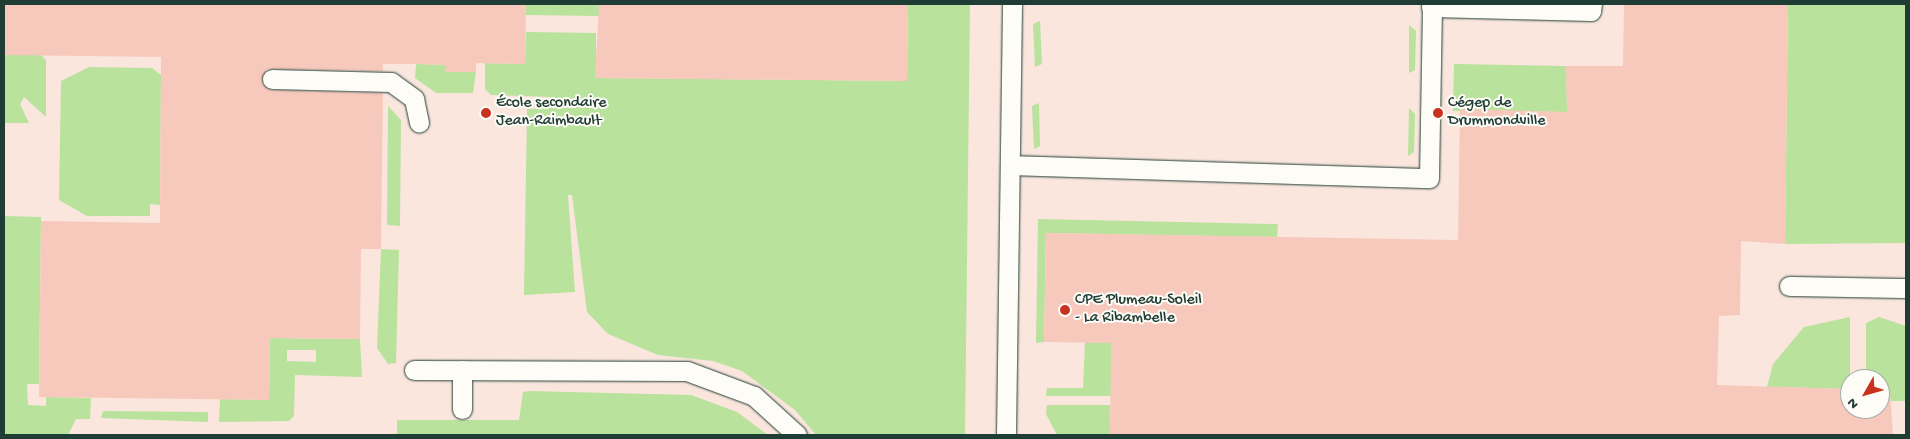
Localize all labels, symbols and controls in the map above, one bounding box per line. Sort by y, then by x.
place label: École secondaire Jean-Raimbault [496,94,606,132]
place label: Cégep de Drummondville [1448,94,1545,132]
marker: École secondaire Jean-Raimbault [480,107,492,119]
marker: Cégep de Drummondville [1432,107,1444,119]
place label: CPE Plumeau-Soleil - La Ribambelle [1075,291,1202,329]
marker: CPE Plumeau-Soleil - La Ribambelle [1059,304,1071,316]
north arrow [1840,369,1890,419]
text: N [1844,394,1863,412]

